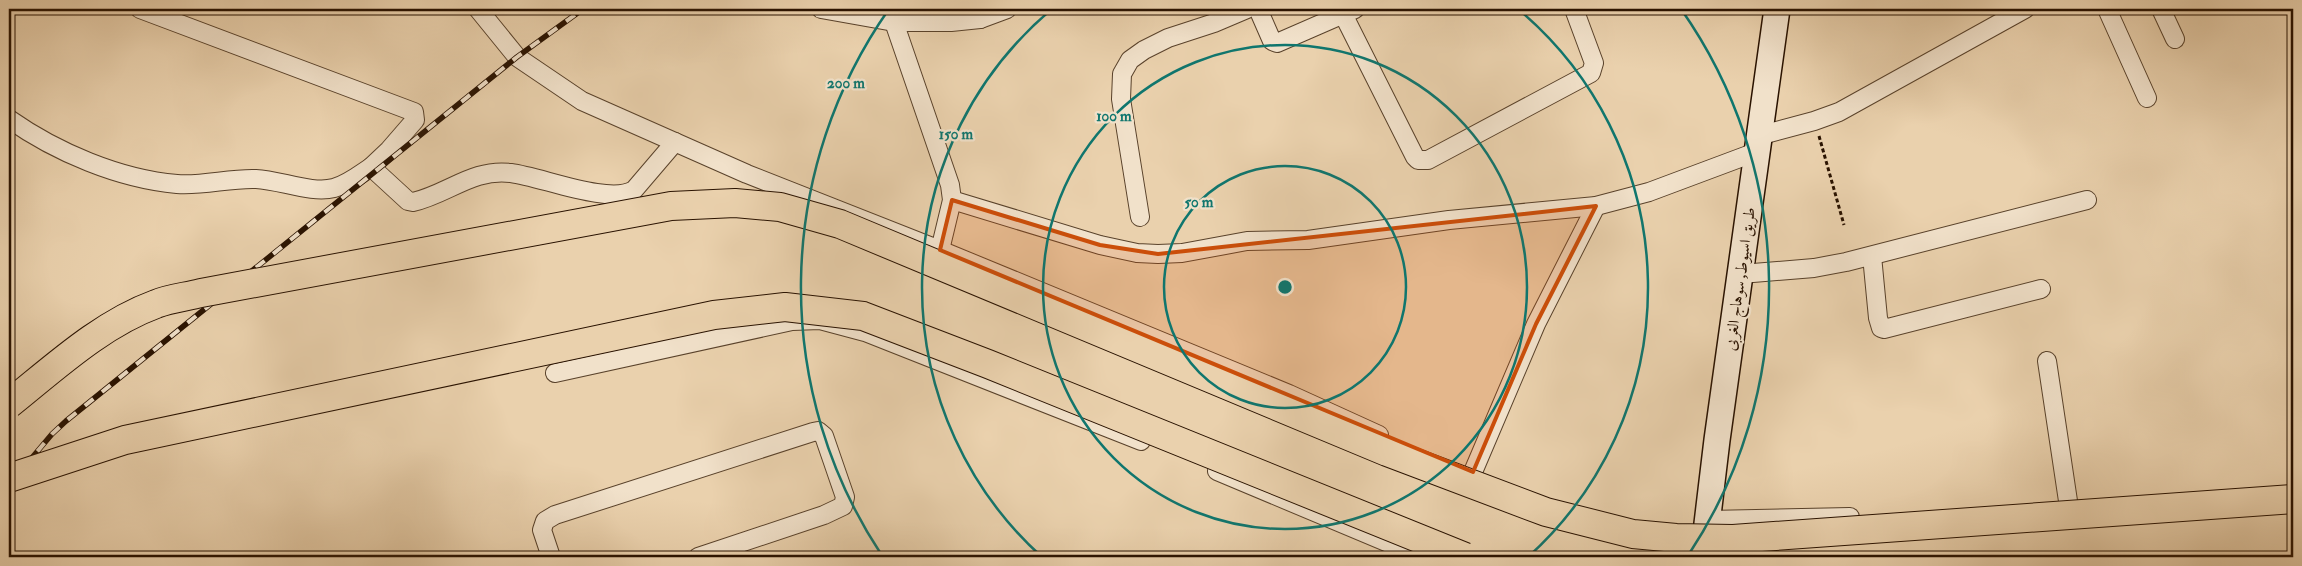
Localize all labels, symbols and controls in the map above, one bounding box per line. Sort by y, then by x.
text: 200 m [827,74,865,93]
text: 100 m [1096,107,1132,126]
text: 150 m [939,125,973,144]
text: 50 m [1185,193,1214,212]
street label: طريق اسيوط, سوهاج الغربى [1720,206,1764,353]
centre of rings [1276,278,1294,296]

